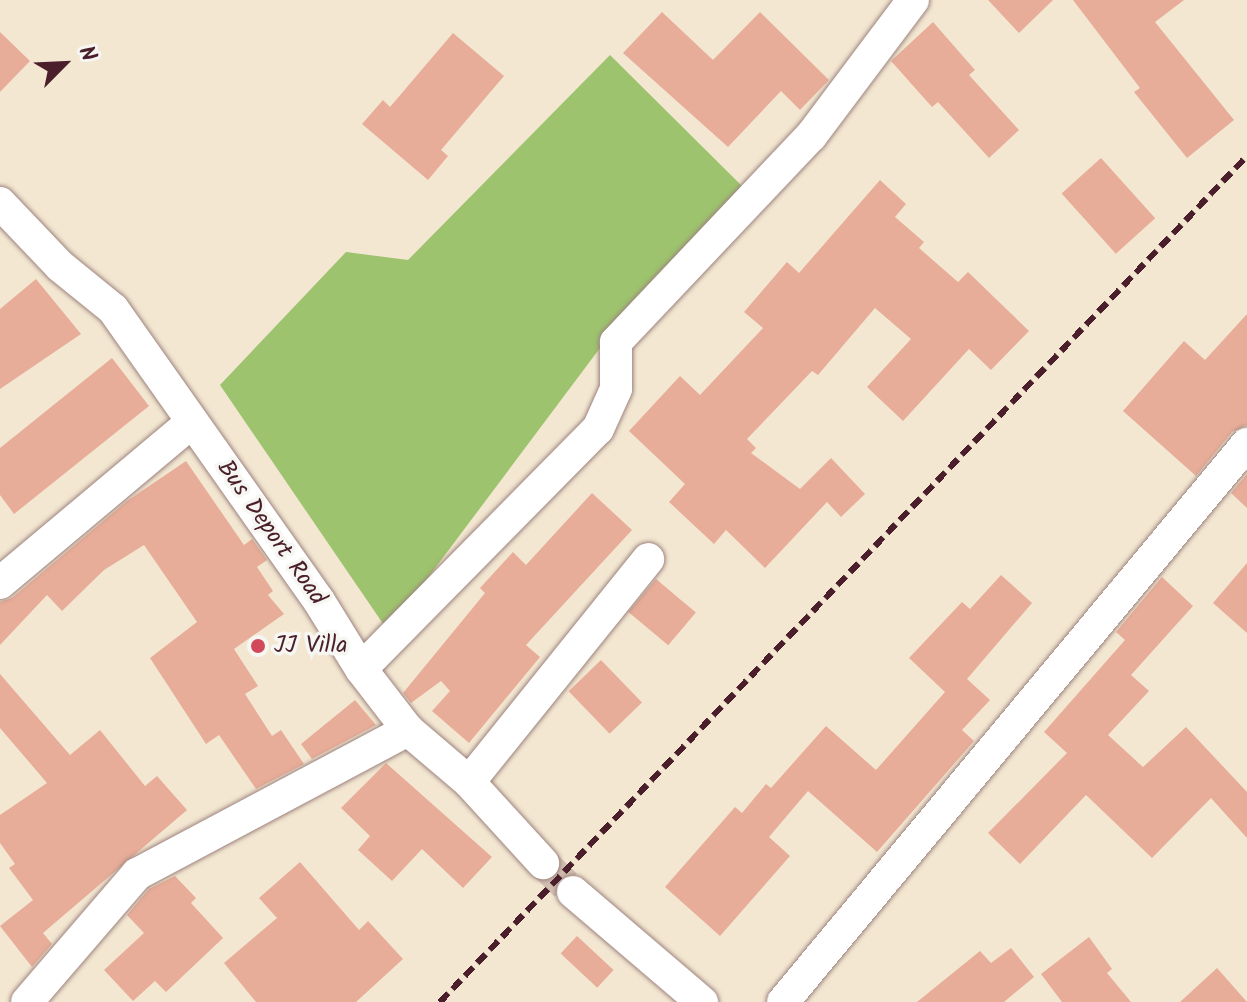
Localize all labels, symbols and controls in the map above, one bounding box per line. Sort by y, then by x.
north arrow [24,24,104,104]
text: N [68,41,105,67]
street label: Bus Deport Road [210,455,332,611]
place label: JJ Villa [274,632,348,660]
marker: JJ Villa [249,637,267,655]

